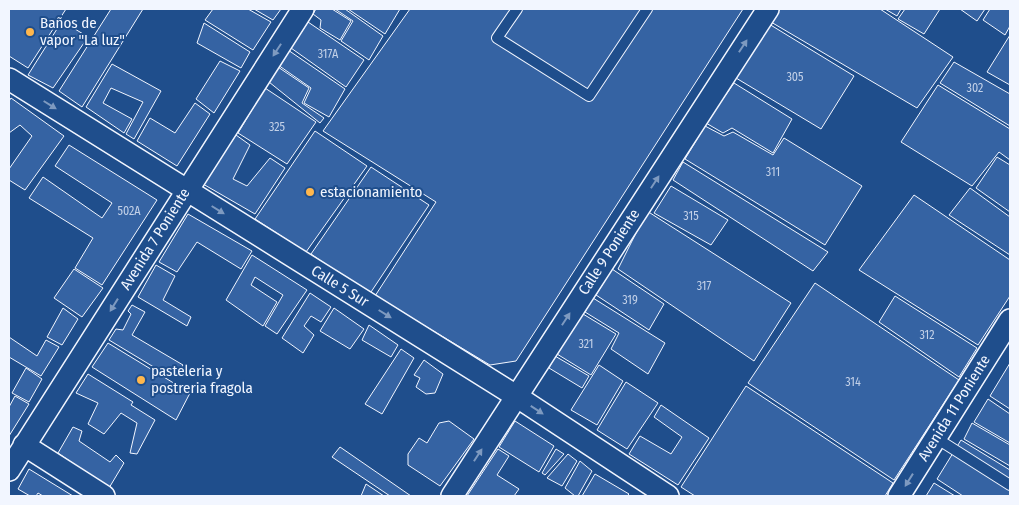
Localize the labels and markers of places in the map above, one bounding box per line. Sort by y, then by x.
place label: Baños de vapor "La luz" [40,14,125,49]
marker: Baños de vapor "La luz" [24,26,36,38]
place label: estacionamiento [320,183,423,201]
marker: estacionamiento [304,186,316,198]
place label: pasteleria y postreria fragola [151,362,253,397]
marker: pasteleria y postreria fragola [135,374,147,386]

